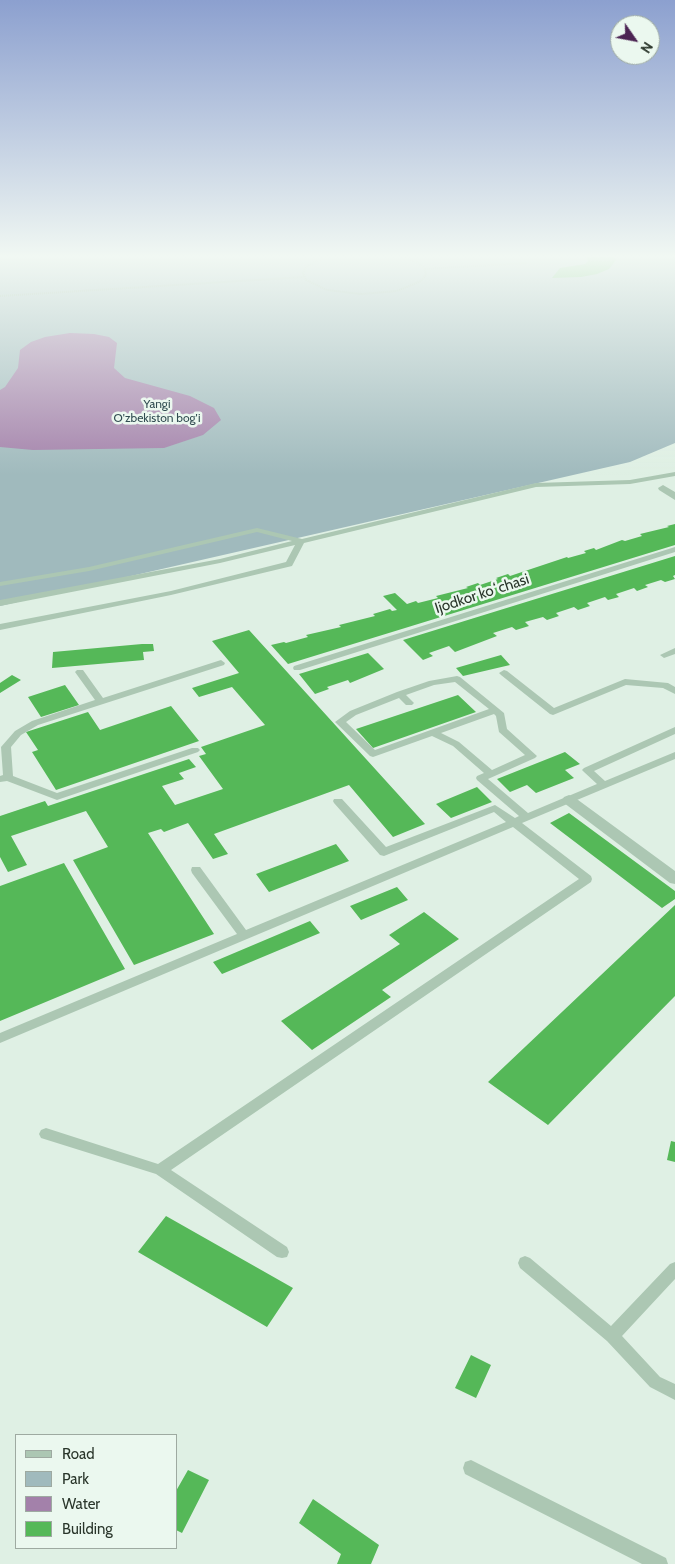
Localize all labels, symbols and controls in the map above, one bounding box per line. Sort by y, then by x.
north arrow [610,15,660,65]
text: N [636,39,657,57]
park label: Yangi O'zbekiston bog'i [114,397,200,425]
street label: Ijodkor koʻchasi [433,570,531,618]
legend [15,1434,178,1549]
text: Road [62,1445,95,1463]
text: Park [62,1470,89,1488]
text: Water [62,1495,100,1513]
text: Building [62,1520,113,1538]

